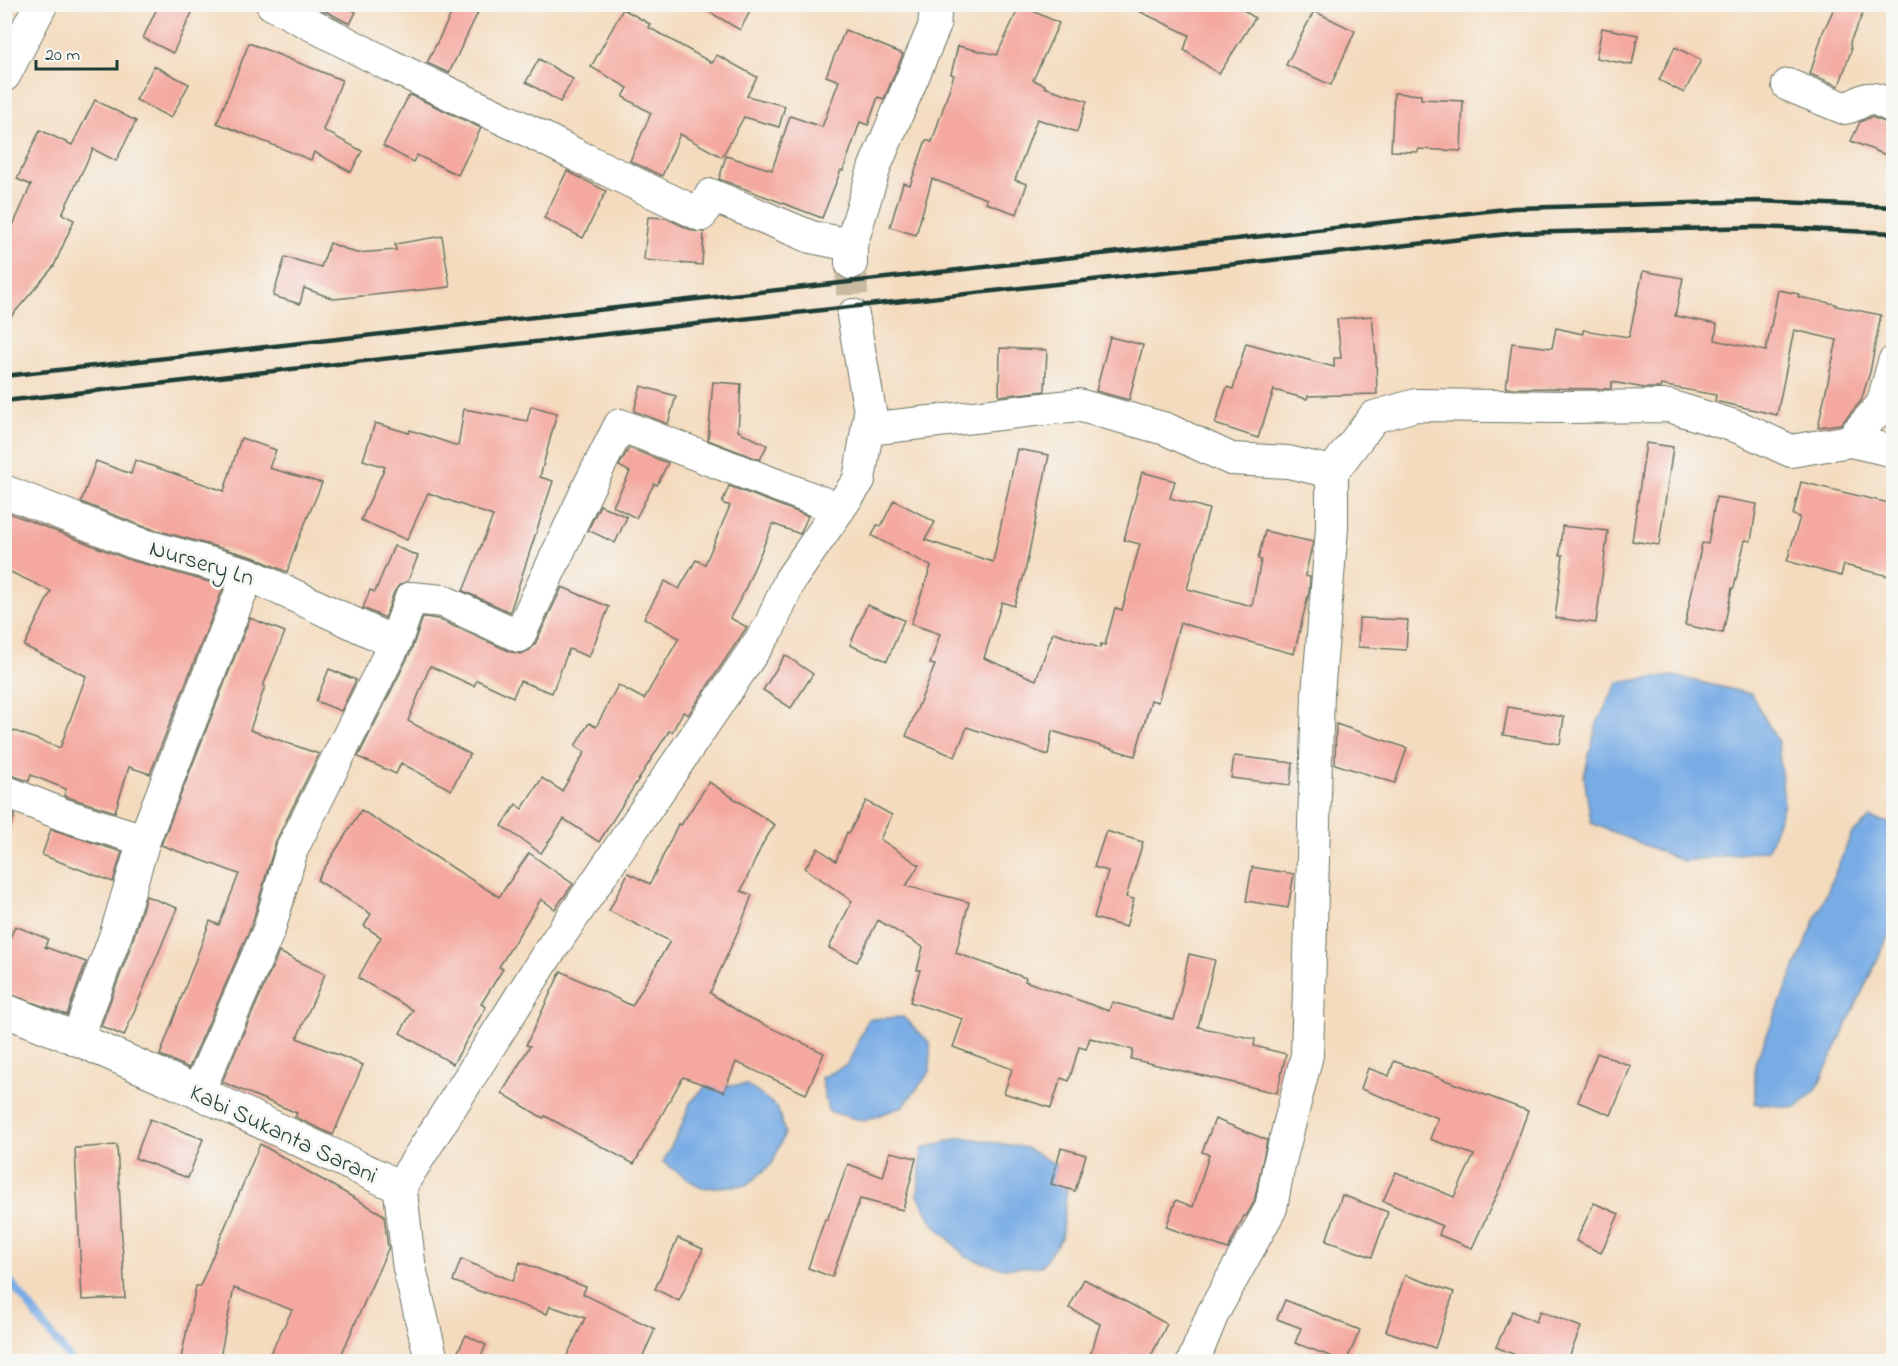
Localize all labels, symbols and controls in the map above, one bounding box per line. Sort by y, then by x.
scale bar [36,33,117,71]
text: 20 m [45,43,80,69]
street label: Nursery Ln [144,532,258,598]
street label: Kabi Sukanta Sarani [183,1076,383,1194]

